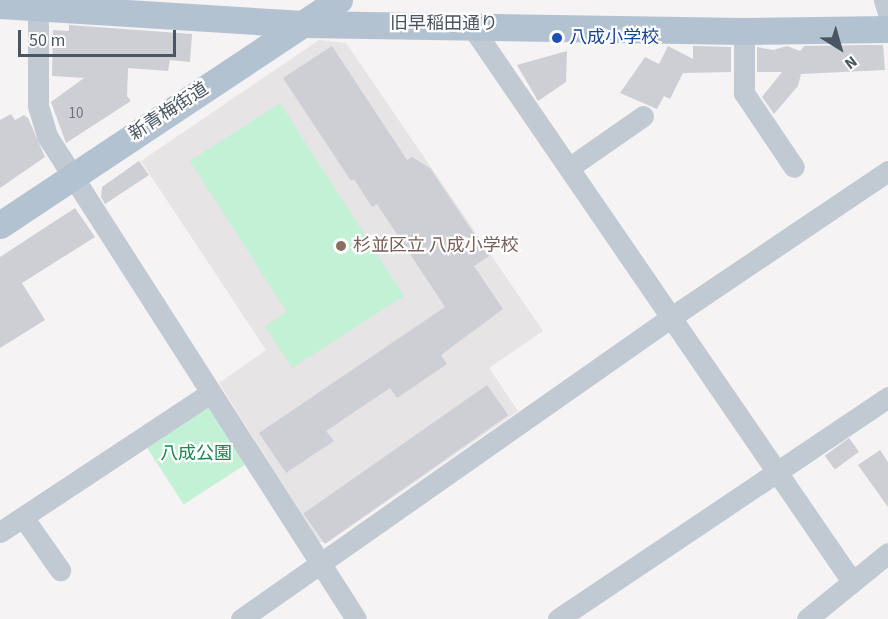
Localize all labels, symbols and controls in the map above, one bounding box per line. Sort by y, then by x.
street label: 旧早稲田通り [390,13,498,35]
scale bar [21,18,178,56]
north arrow [810,18,870,78]
place label: 八成小学校 [569,27,659,49]
text: 50 m [29,28,65,53]
marker: 八成小学校 [550,31,564,45]
text: N [840,50,862,74]
street label: 新青梅街道 [125,78,213,146]
house number: 10 [69,105,83,123]
place label: 杉並区立 八成小学校 [353,235,519,257]
marker: 杉並区立 八成小学校 [334,239,348,253]
park label: 八成公園 [160,443,232,465]

